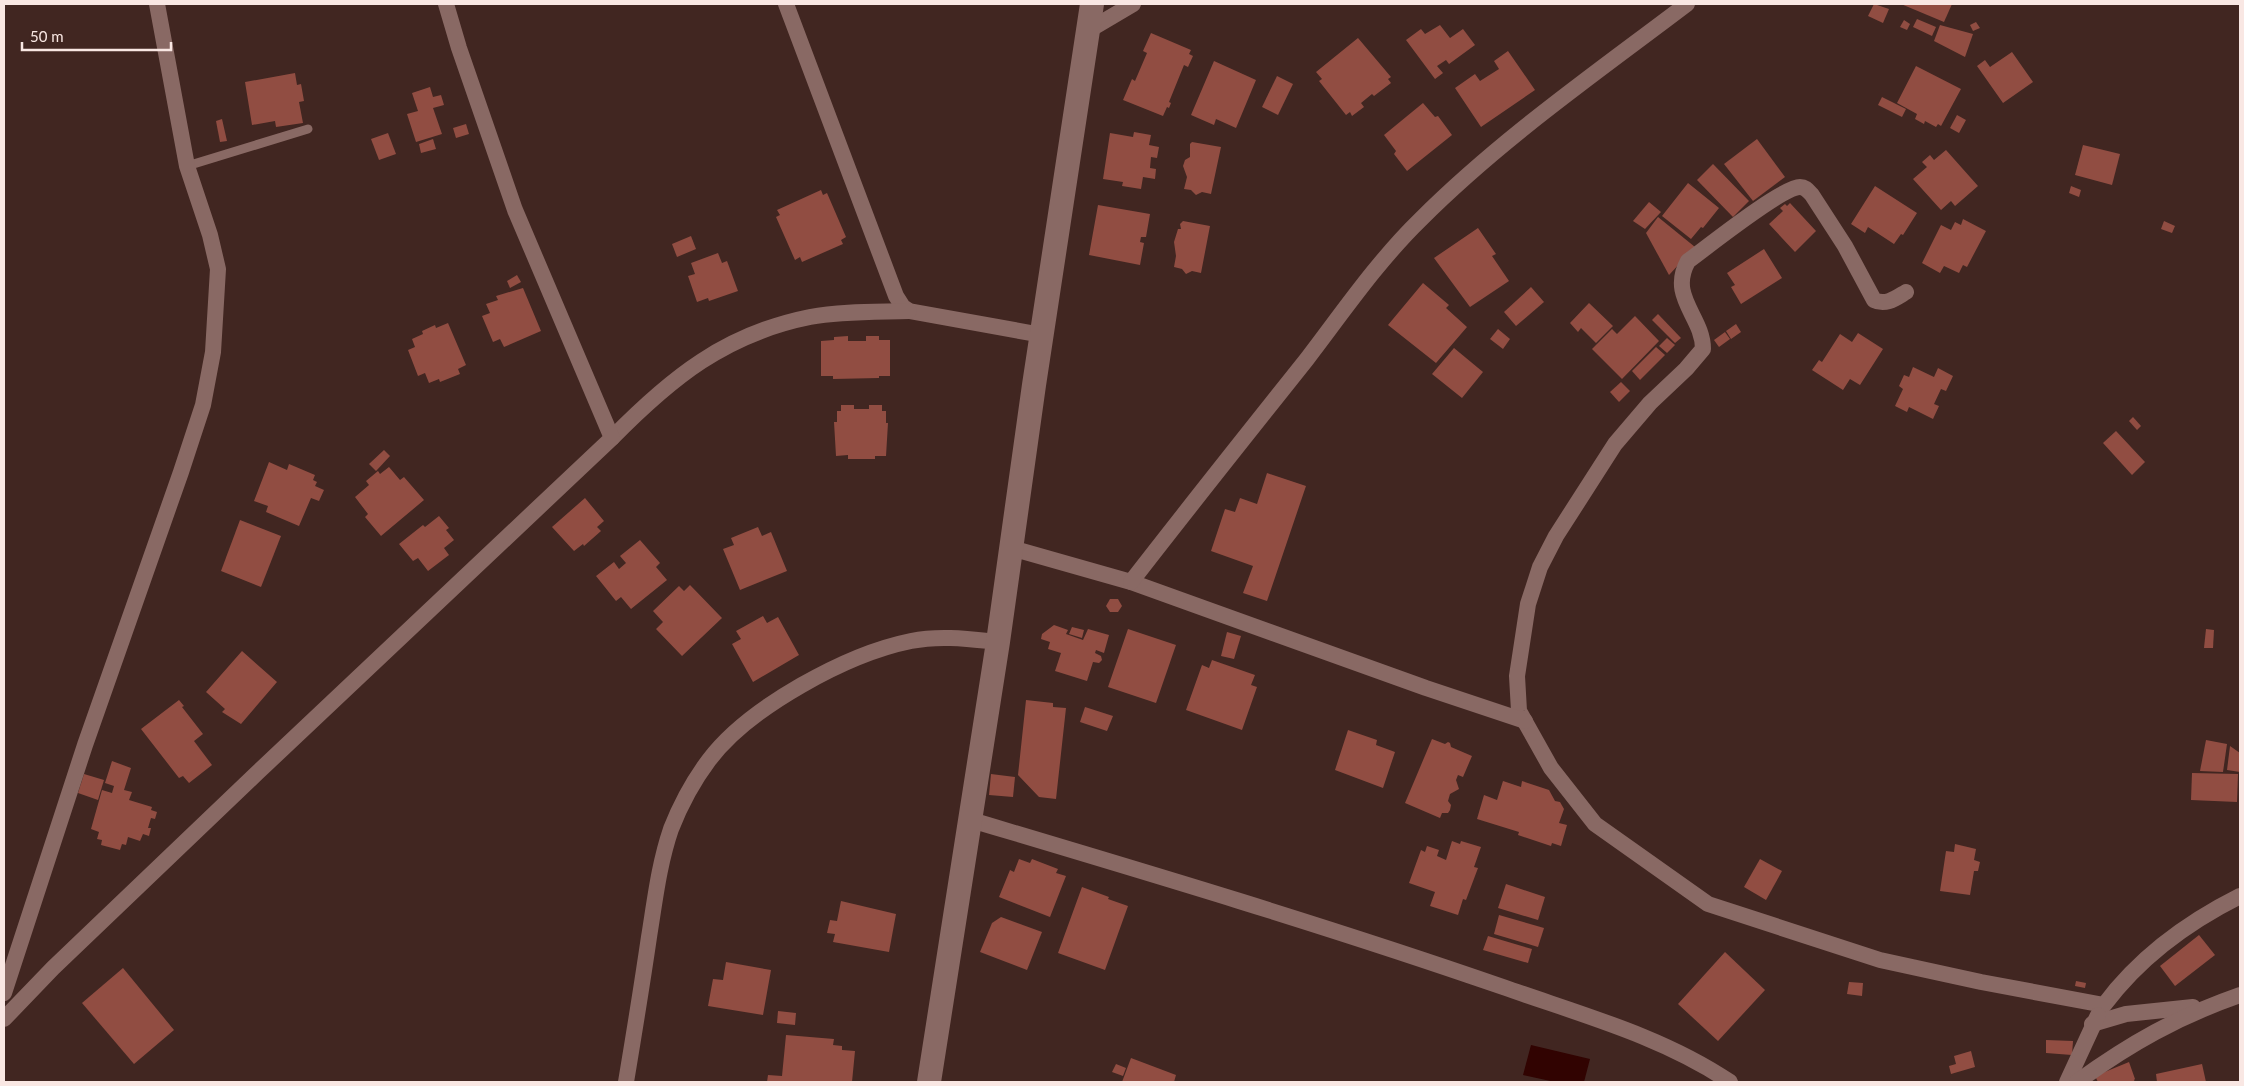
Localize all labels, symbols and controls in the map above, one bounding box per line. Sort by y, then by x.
scale bar [22,20,171,52]
text: 50 m [30,27,64,45]

